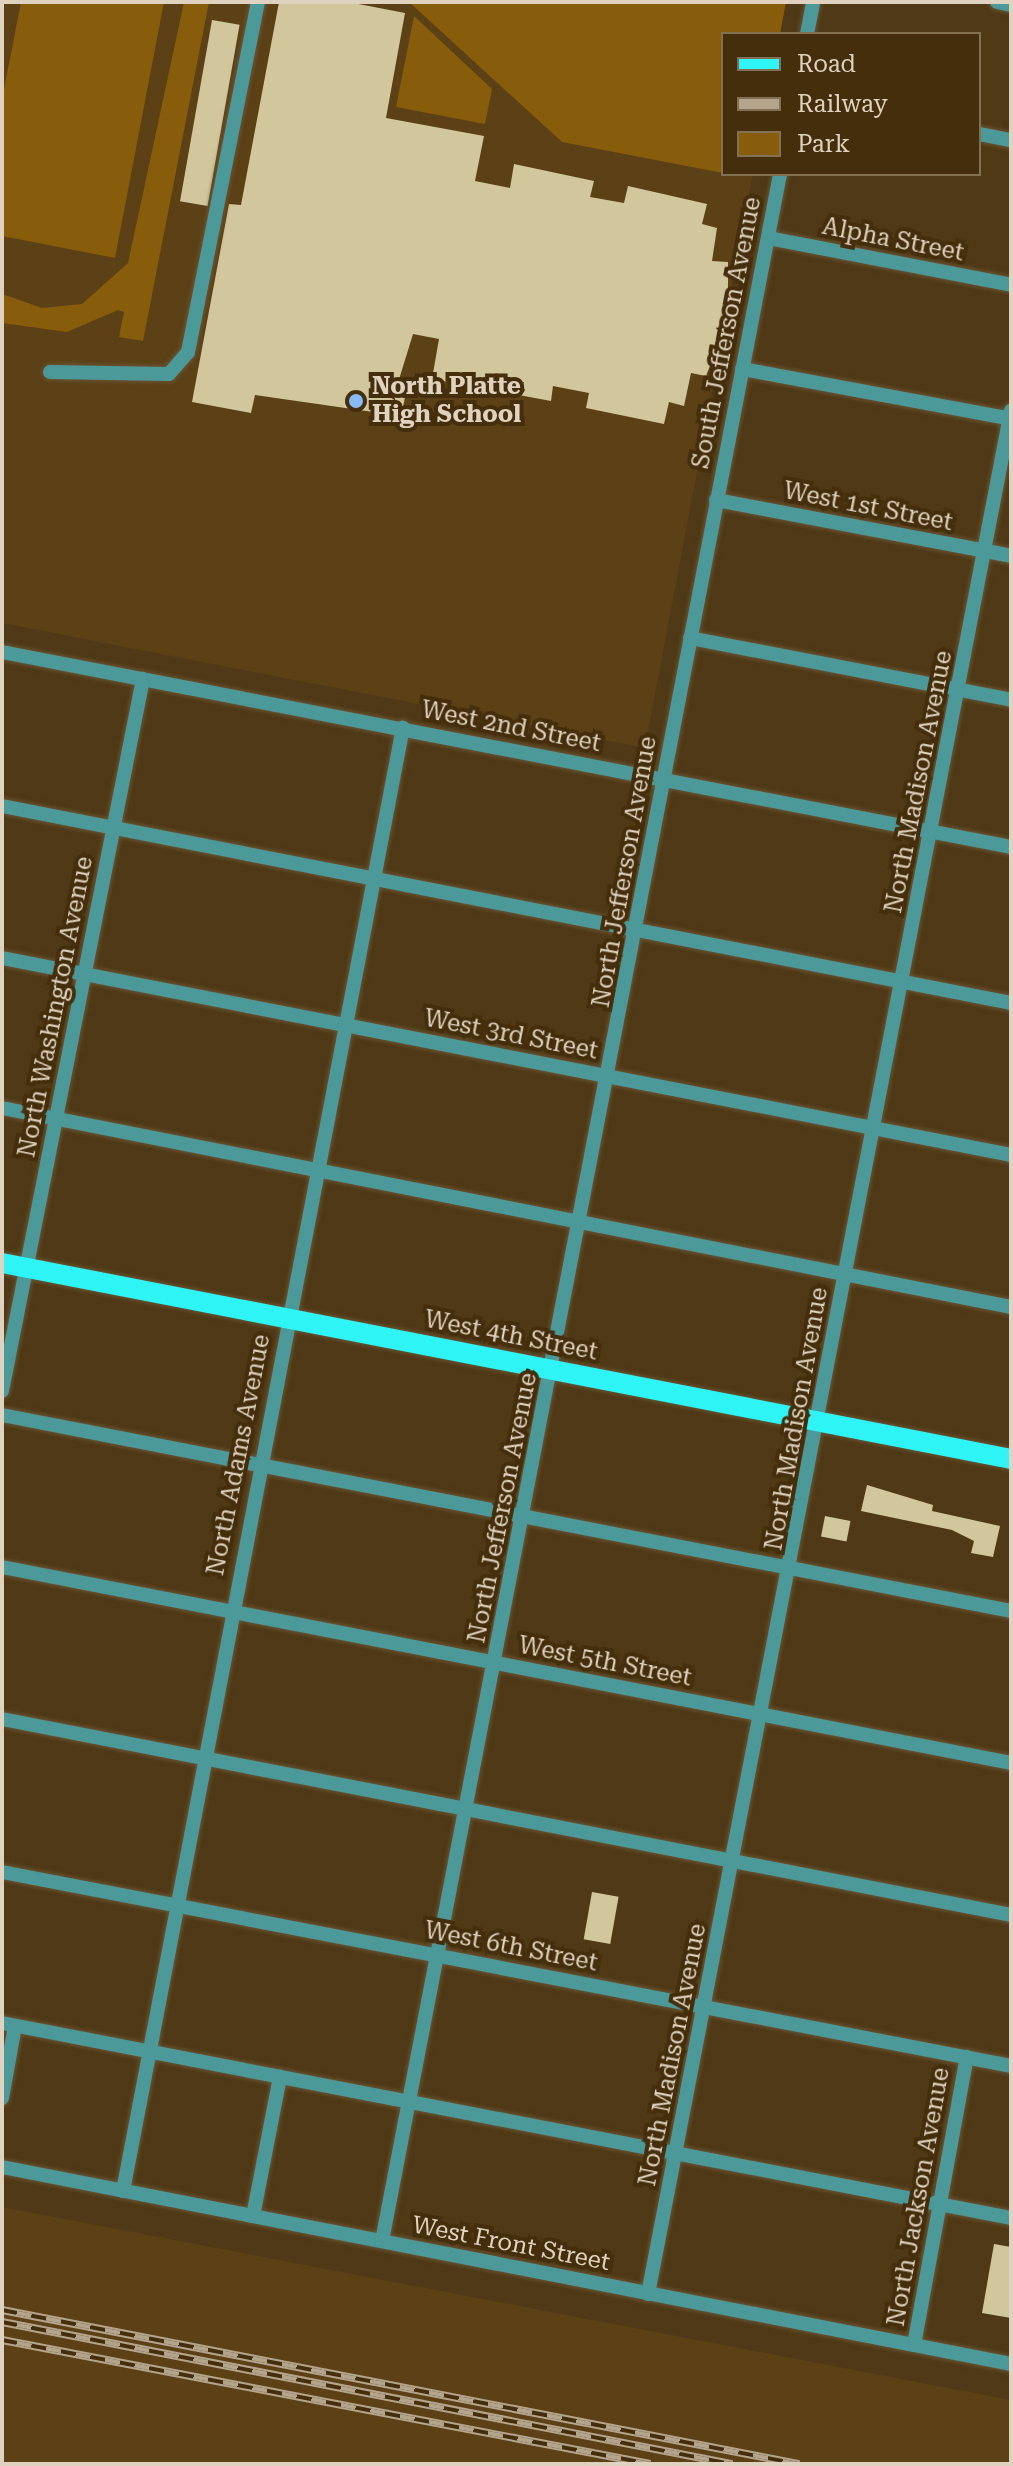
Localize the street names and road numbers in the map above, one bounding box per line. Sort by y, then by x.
street label: South Jefferson Avenue [687,195,767,471]
street label: Alpha Street [820,212,966,268]
street label: West 1st Street [781,476,955,538]
street label: North Madison Avenue [879,648,959,916]
street label: West 2nd Street [419,695,603,759]
street label: North Jefferson Avenue [587,734,663,1010]
street label: North Washington Avenue [13,854,99,1160]
street label: West 3rd Street [422,1004,600,1066]
street label: North Madison Avenue [760,1285,834,1553]
street label: West 4th Street [422,1305,600,1367]
street label: North Adams Avenue [201,1332,277,1578]
street label: North Jefferson Avenue [463,1370,543,1646]
street label: West 5th Street [516,1631,694,1693]
street label: West 6th Street [422,1916,600,1978]
street label: North Madison Avenue [633,1921,713,2189]
street label: North Jackson Avenue [882,2065,956,2329]
street label: West Front Street [410,2211,612,2277]

